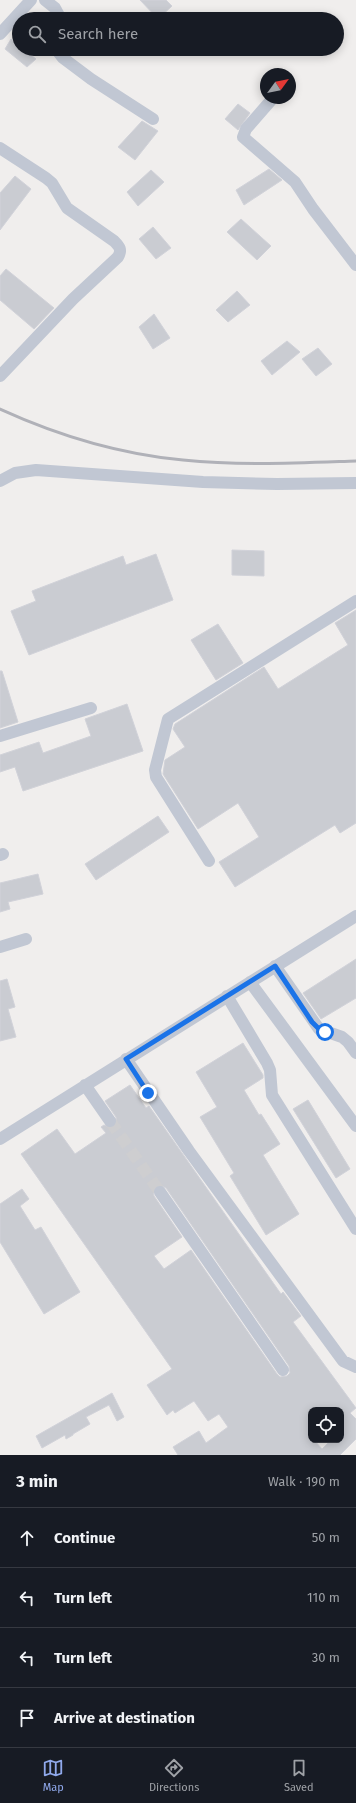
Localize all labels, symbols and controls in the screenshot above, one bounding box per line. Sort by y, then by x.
search box [12,12,344,56]
icon: search [26,23,48,45]
text: Search here [58,25,138,43]
north arrow [260,68,296,104]
route start [316,1023,334,1041]
route end [139,1084,157,1102]
map controls [308,1407,344,1443]
button: locate [308,1407,344,1443]
text: 3 min [16,1471,58,1492]
text: Walk · 190 m [268,1474,340,1489]
icon: ahead [16,1527,38,1549]
text: Continue [54,1529,115,1547]
text: 50 m [312,1530,340,1545]
icon: left [16,1587,38,1609]
text: Turn left [54,1589,112,1607]
text: 110 m [307,1590,340,1605]
icon: left [16,1647,38,1669]
text: Turn left [54,1649,112,1667]
text: 30 m [312,1650,340,1665]
icon: arrive [16,1707,38,1729]
text: Arrive at destination [54,1709,195,1727]
tab: Map [42,1757,64,1794]
tab: Directions [149,1757,199,1794]
tab: Saved [284,1757,314,1794]

